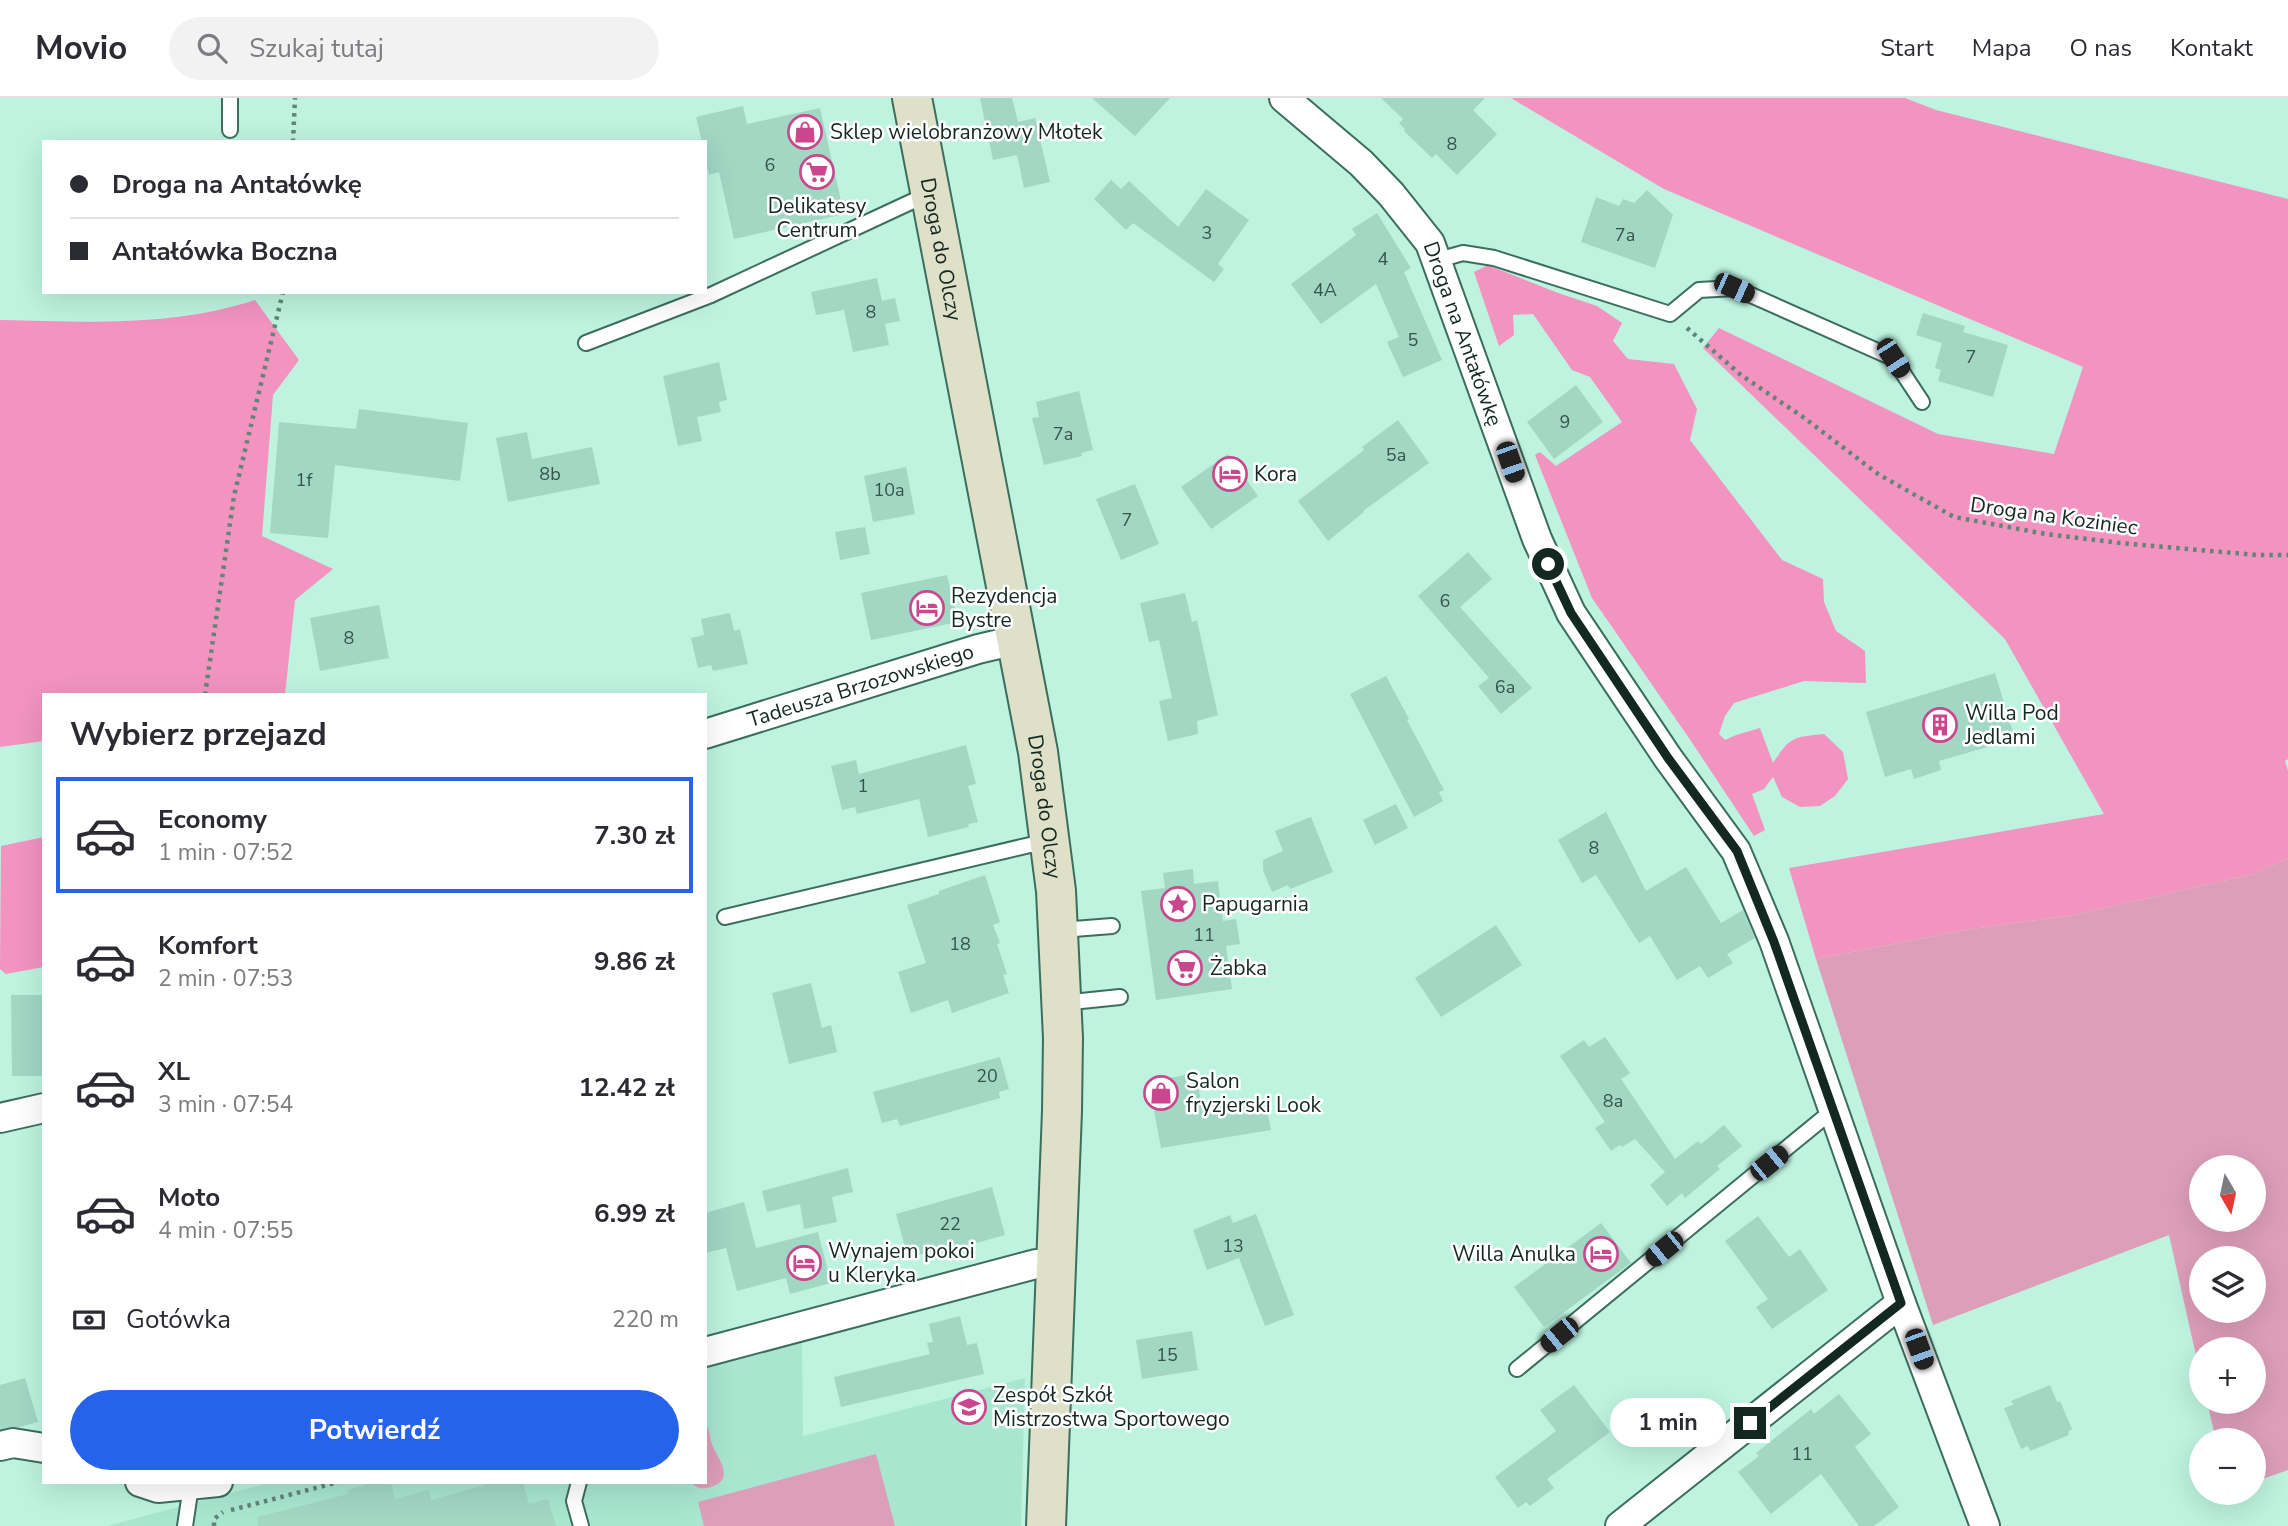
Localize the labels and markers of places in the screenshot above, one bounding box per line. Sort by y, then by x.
shop icon: Sklep wielobranżowy Młotek [786,113,824,151]
place label: Sklep wielobranżowy Młotek [830,118,1103,146]
supermarket icon: Delikatesy Centrum [798,153,836,191]
place label: Delikatesy Centrum [768,192,866,244]
hotel icon: Kora [1211,455,1249,493]
place label: Kora [1254,460,1297,488]
place label: Rezydencja Bystre [951,582,1057,634]
hotel icon: Rezydencja Bystre [908,589,946,627]
place label: Willa Pod Jedlami [1964,699,2059,751]
building icon: Willa Pod Jedlami [1921,706,1959,744]
place icon: Papugarnia [1159,885,1197,923]
place label: Papugarnia [1202,890,1309,918]
supermarket icon: Żabka [1166,949,1204,987]
place label: Żabka [1210,954,1267,982]
place label: Salon fryzjerski Look [1186,1067,1322,1119]
shop icon: Salon fryzjerski Look [1142,1074,1180,1112]
hotel icon: Willa Anulka [1582,1235,1620,1273]
place label: Wynajem pokoi u Kleryka [828,1237,975,1289]
place label: Willa Anulka [1452,1240,1576,1268]
hotel icon: Wynajem pokoi u Kleryka [785,1244,823,1282]
place label: Zespół Szkół Mistrzostwa Sportowego [993,1381,1230,1433]
school or university icon: Zespół Szkół Mistrzostwa Sportowego [950,1388,988,1426]

